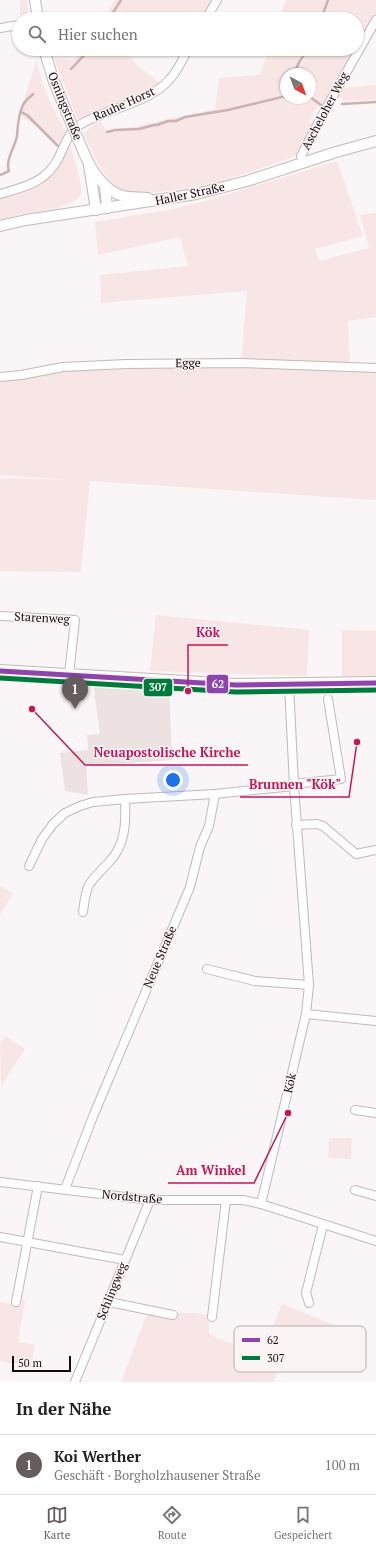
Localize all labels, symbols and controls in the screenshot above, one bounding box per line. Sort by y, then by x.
search box [12,12,364,56]
icon: search [26,23,48,45]
text: Hier suchen [58,24,138,44]
north arrow [280,68,316,104]
street label: Ascheloher Weg [298,69,352,152]
street label: Osningstraße [45,70,86,142]
street label: Rauhe Horst [90,83,158,124]
street label: Haller Straße [154,179,226,208]
street label: Egge [175,355,201,370]
street label: Starenweg [14,609,71,626]
callout: Kök [188,620,228,645]
text: Kök [196,623,220,641]
line badge: 62 [206,674,229,694]
pin: 1 [62,676,88,709]
text: 62 [212,677,224,691]
line badge: 307 [143,678,173,697]
text: 307 [149,680,167,694]
callout: Neuapostolische Kirche [85,740,248,765]
text: Neuapostolische Kirche [94,743,240,761]
your location [163,770,183,790]
callout: Brunnen "Kök" [240,772,349,797]
text: Brunnen "Kök" [249,775,341,793]
street label: Neue Straße [140,924,179,990]
street label: Kök [280,1071,299,1094]
callout: Am Winkel [168,1158,254,1183]
text: Am Winkel [176,1161,246,1179]
street label: Nordstraße [101,1186,163,1207]
street label: Schlingweg [93,1259,130,1322]
legend [234,1326,366,1372]
text: 62 [267,1333,279,1347]
text: 307 [267,1351,285,1365]
scale bar [12,1354,71,1373]
text: 50 m [18,1356,42,1370]
text: In der Nähe [16,1397,111,1420]
text: Koi Werther [54,1446,141,1466]
text: 1 [25,1456,33,1474]
text: 100 m [325,1456,360,1474]
text: Geschäft · Borgholzhausener Straße [54,1466,260,1484]
tab: Karte [44,1504,70,1542]
tab: Route [158,1504,186,1542]
tab: Gespeichert [274,1504,332,1542]

